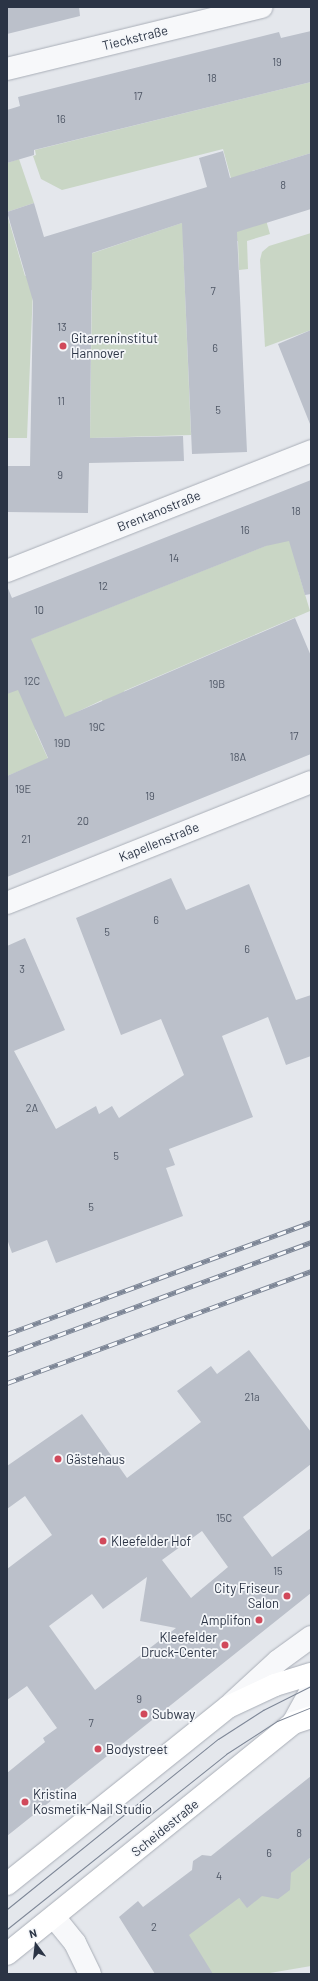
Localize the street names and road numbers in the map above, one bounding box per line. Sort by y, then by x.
street label: Tieckstraße [101,22,169,54]
street label: Brentanostraße [115,487,203,535]
street label: Kapellenstraße [117,819,201,865]
street label: Scheidestraße [128,1796,202,1860]

